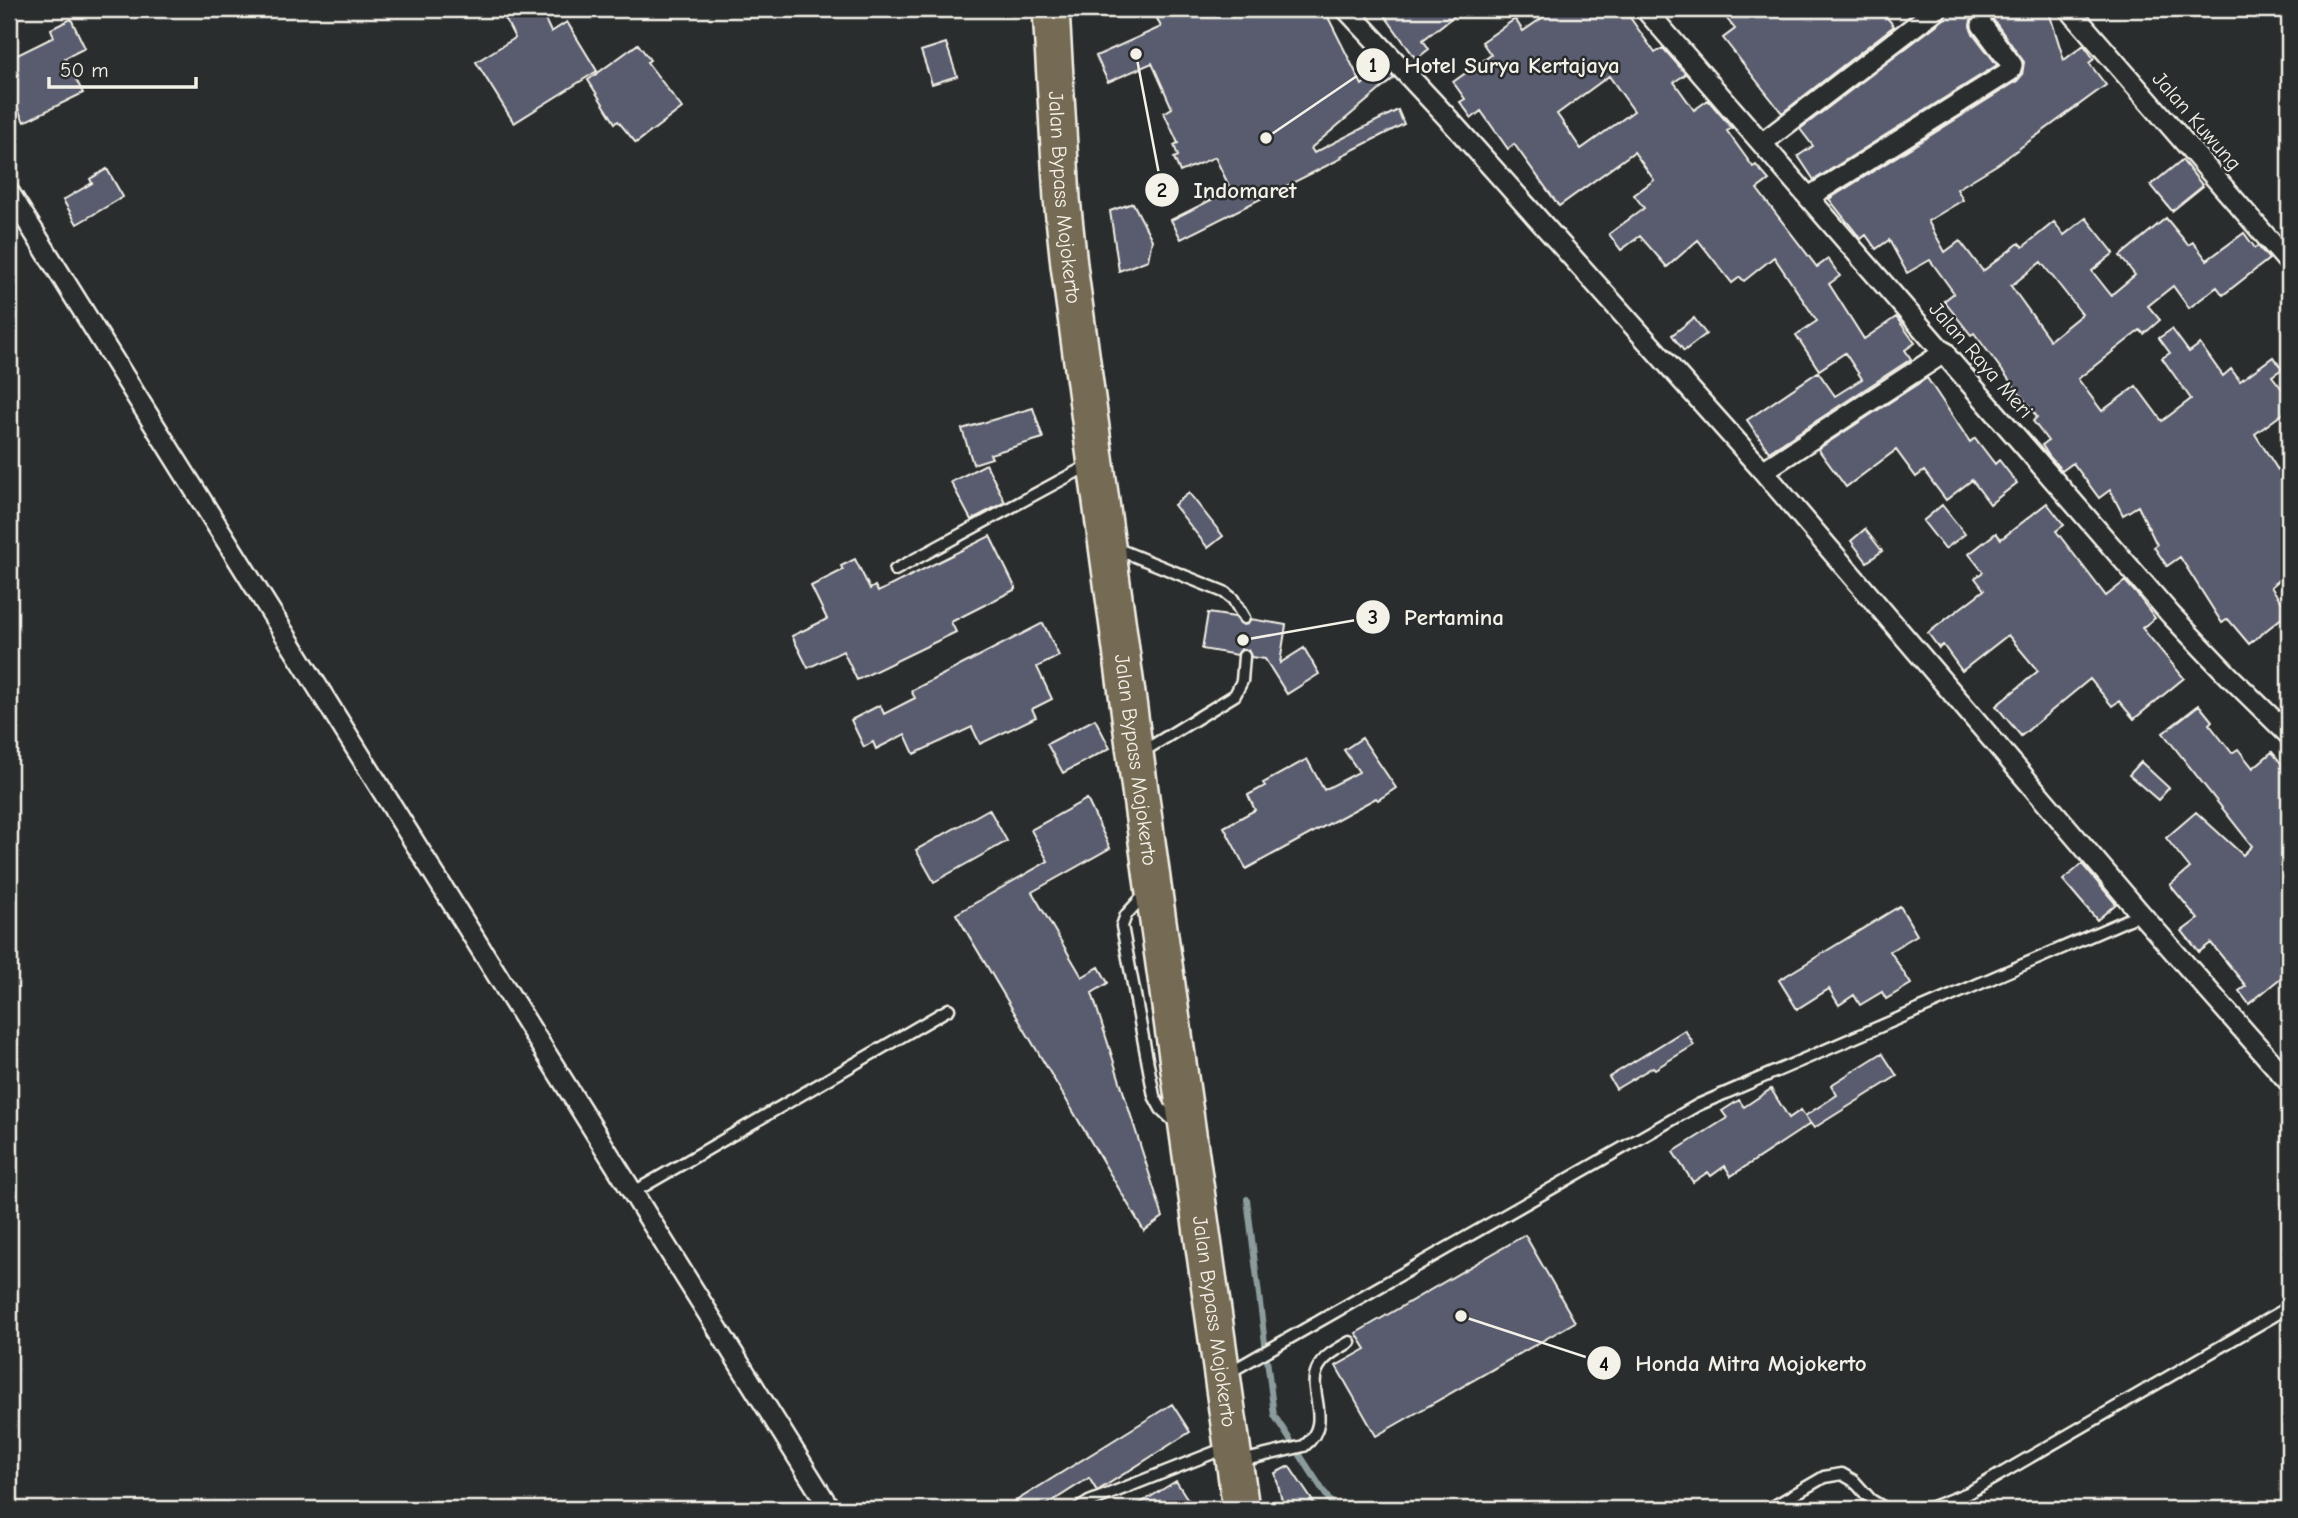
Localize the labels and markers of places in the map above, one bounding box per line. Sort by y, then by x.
callout: Hotel Surya Kertajaya [1355,43,1634,87]
callout: Indomaret [1144,168,1310,212]
callout: Pertamina [1355,595,1518,639]
callout: Honda Mitra Mojokerto [1586,1341,1881,1385]

